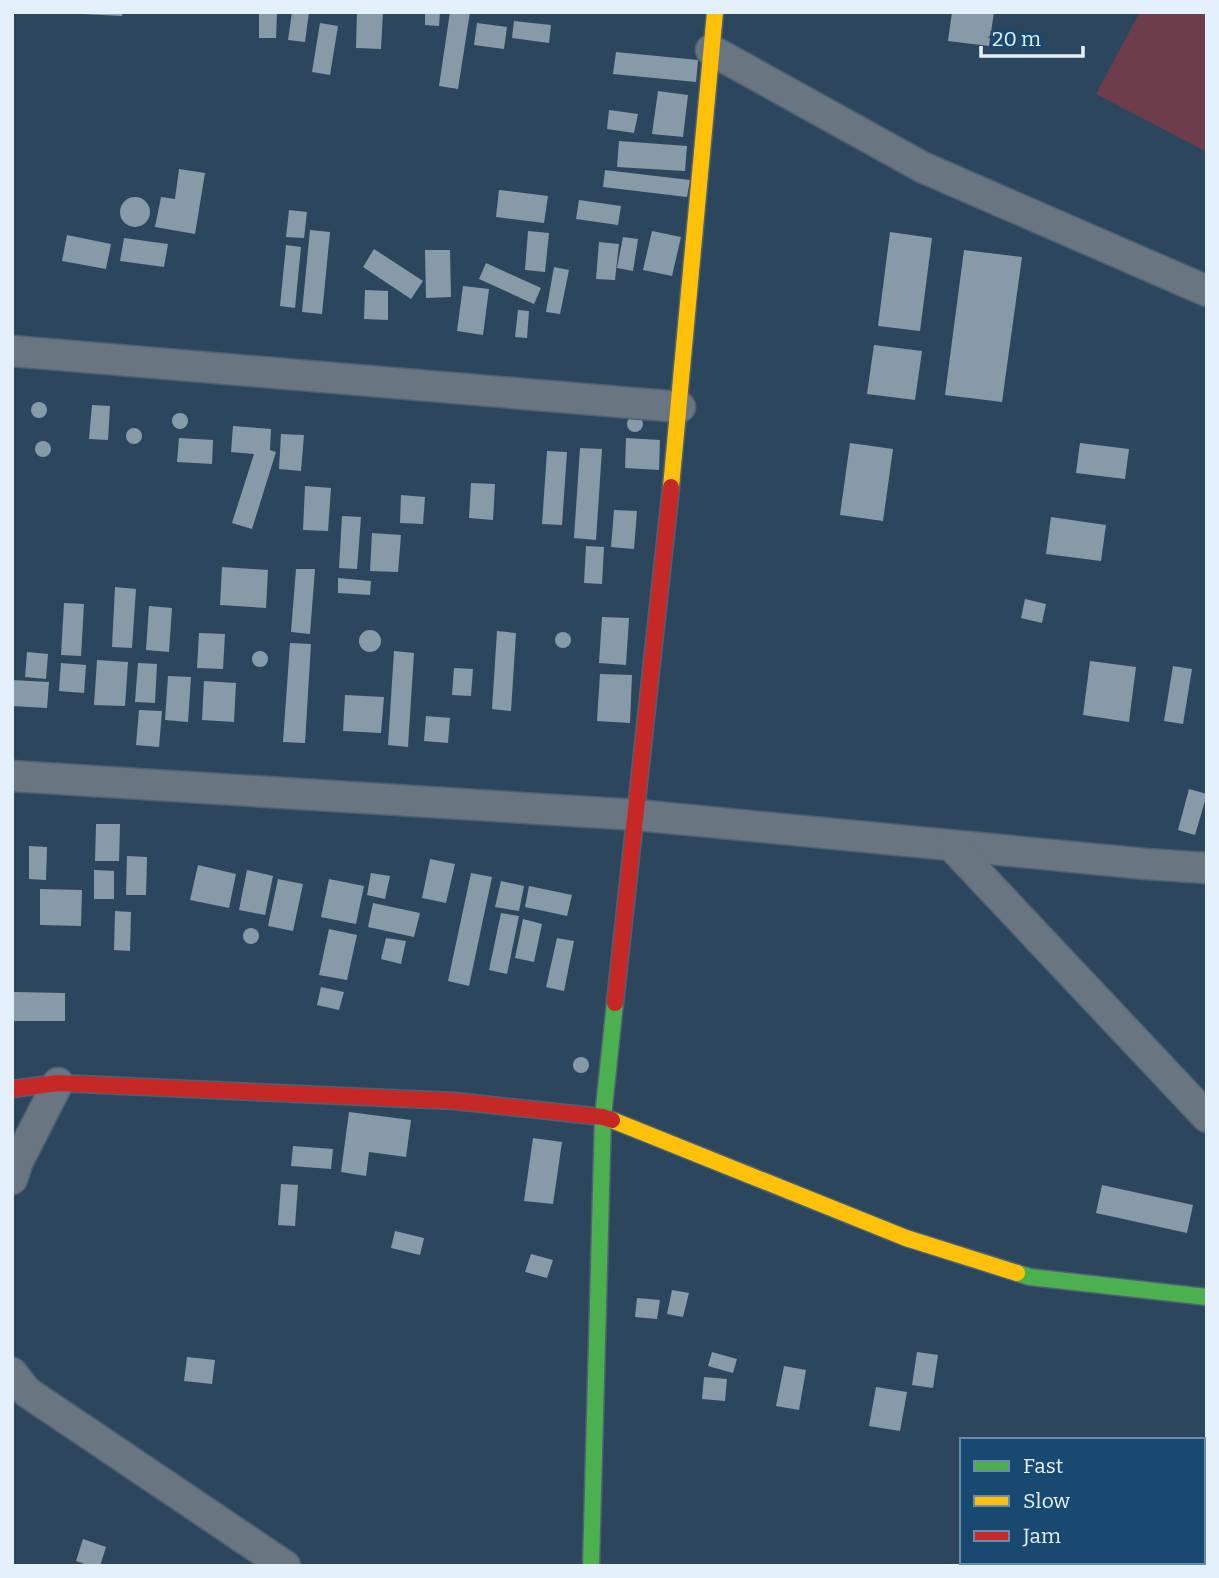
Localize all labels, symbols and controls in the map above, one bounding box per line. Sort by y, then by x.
scale bar [981,14,1082,58]
text: 20 m [992,26,1041,52]
legend [960,1438,1205,1564]
text: Fast [1023,1453,1064,1479]
text: Slow [1023,1488,1070,1514]
text: Jam [1022,1523,1061,1549]

